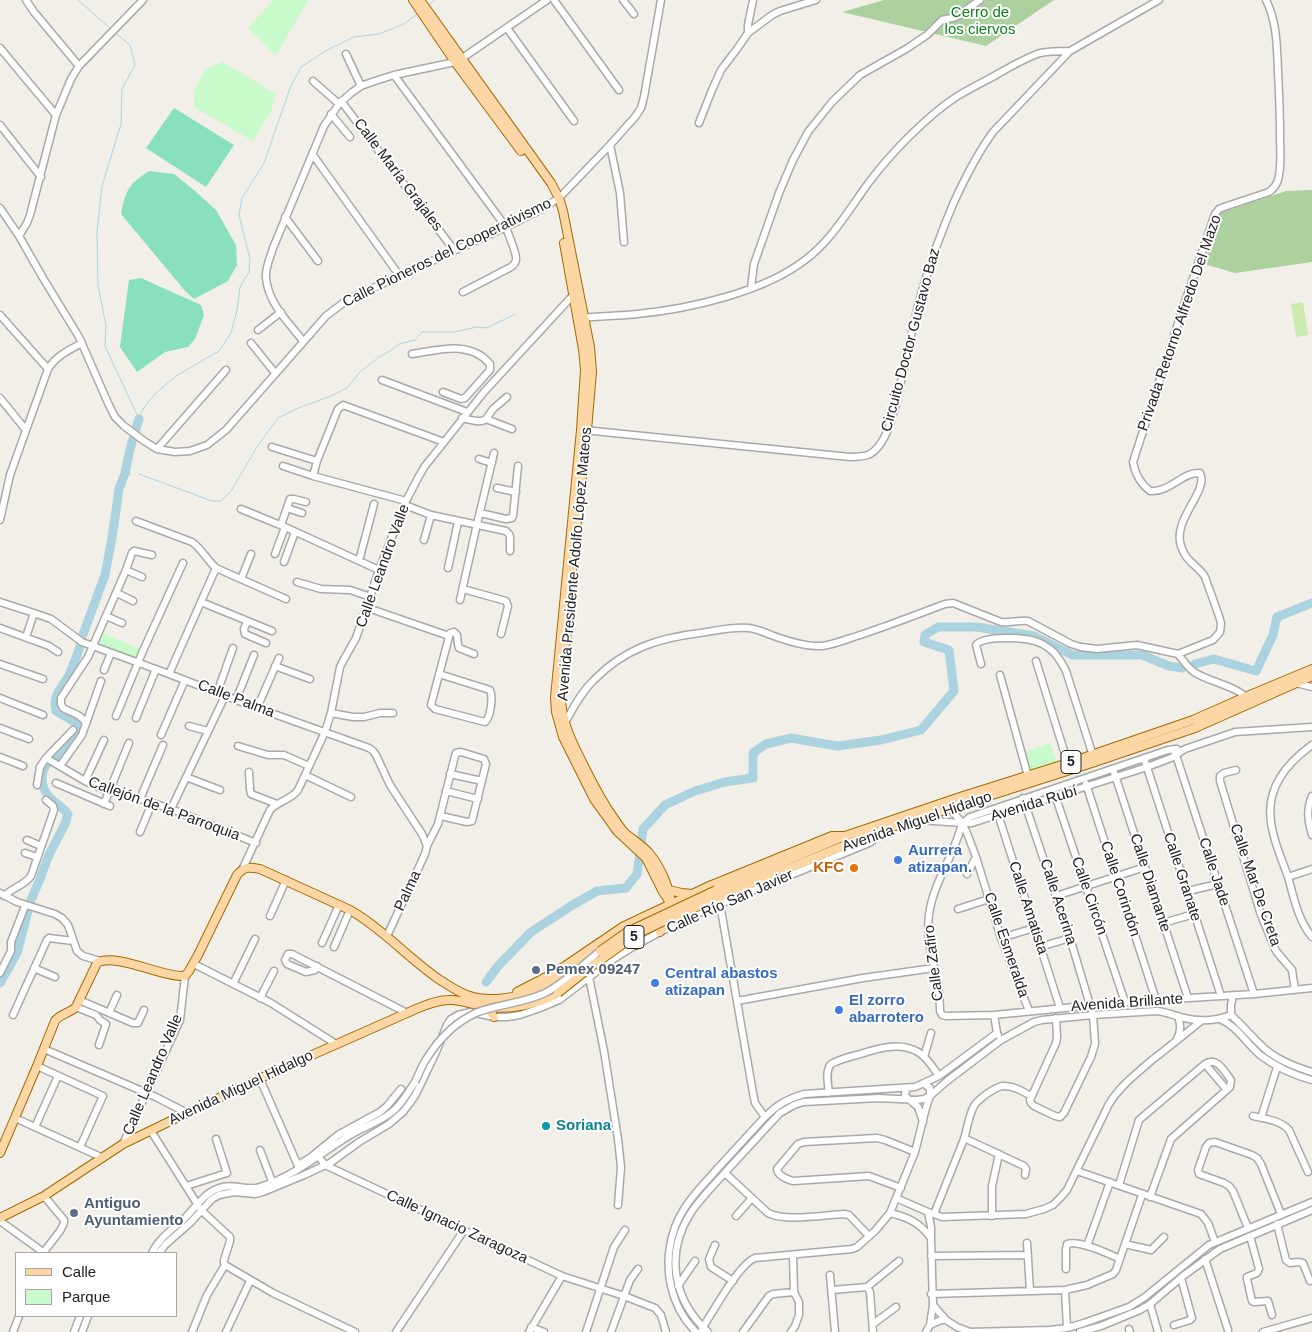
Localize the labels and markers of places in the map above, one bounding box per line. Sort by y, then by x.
place label: Aurrera atizapan. [908,842,972,877]
marker: Aurrera atizapan. [892,854,904,866]
place label: KFC [813,859,844,877]
marker: KFC [848,862,860,874]
place label: Pemex 09247 [546,961,640,979]
marker: Pemex 09247 [530,964,542,976]
place label: Central abastos atizapan [665,965,778,1000]
marker: Central abastos atizapan [649,977,661,989]
place label: El zorro abarrotero [849,992,924,1027]
marker: El zorro abarrotero [833,1004,845,1016]
place label: Soriana [556,1117,611,1135]
marker: Soriana [540,1120,552,1132]
place label: Antiguo Ayuntamiento [84,1195,183,1230]
marker: Antiguo Ayuntamiento [68,1207,80,1219]

